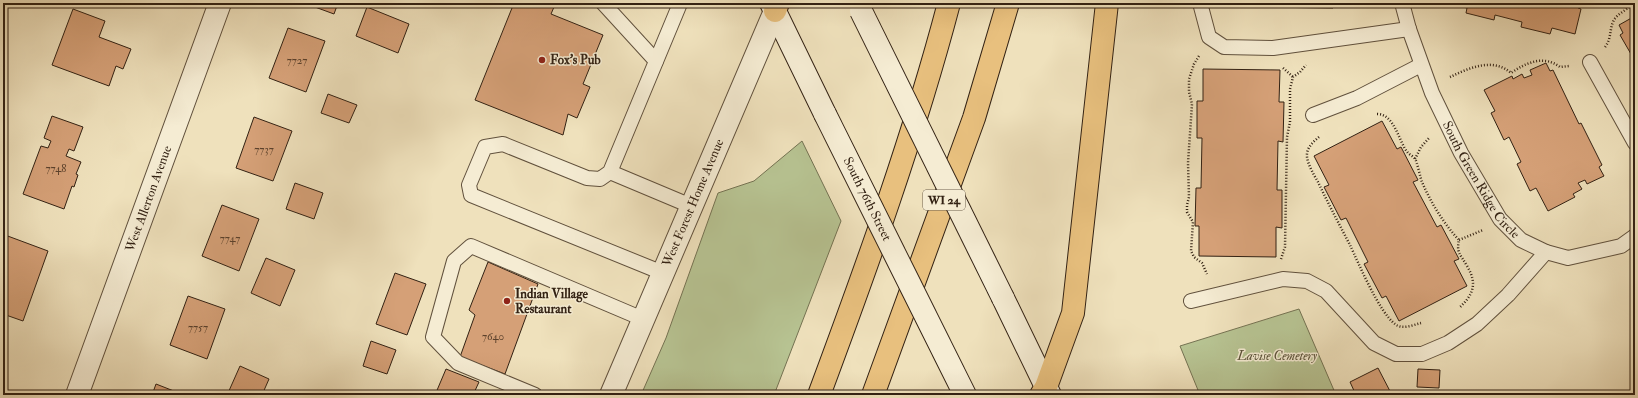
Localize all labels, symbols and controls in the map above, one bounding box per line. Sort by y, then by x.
place label: Fox’s Pub [550,52,601,68]
house number: 7727 [287,54,307,67]
marker: Fox’s Pub [537,55,547,65]
street label: South Green Ridge Circle [1439,119,1523,242]
street label: West Forest Home Avenue [658,136,728,270]
street label: West Allerton Avenue [122,143,175,255]
house number: 7737 [254,143,274,156]
street label: South 76th Street [840,154,895,244]
house number: 7748 [46,162,66,175]
road number: WI 24 [923,190,965,210]
house number: 7747 [220,232,240,245]
place label: Indian Village Restaurant [515,286,589,317]
marker: Indian Village Restaurant [502,296,512,306]
house number: 7757 [188,321,208,334]
house number: 7640 [482,330,504,343]
park label: Lavise Cemetery [1236,348,1317,364]

